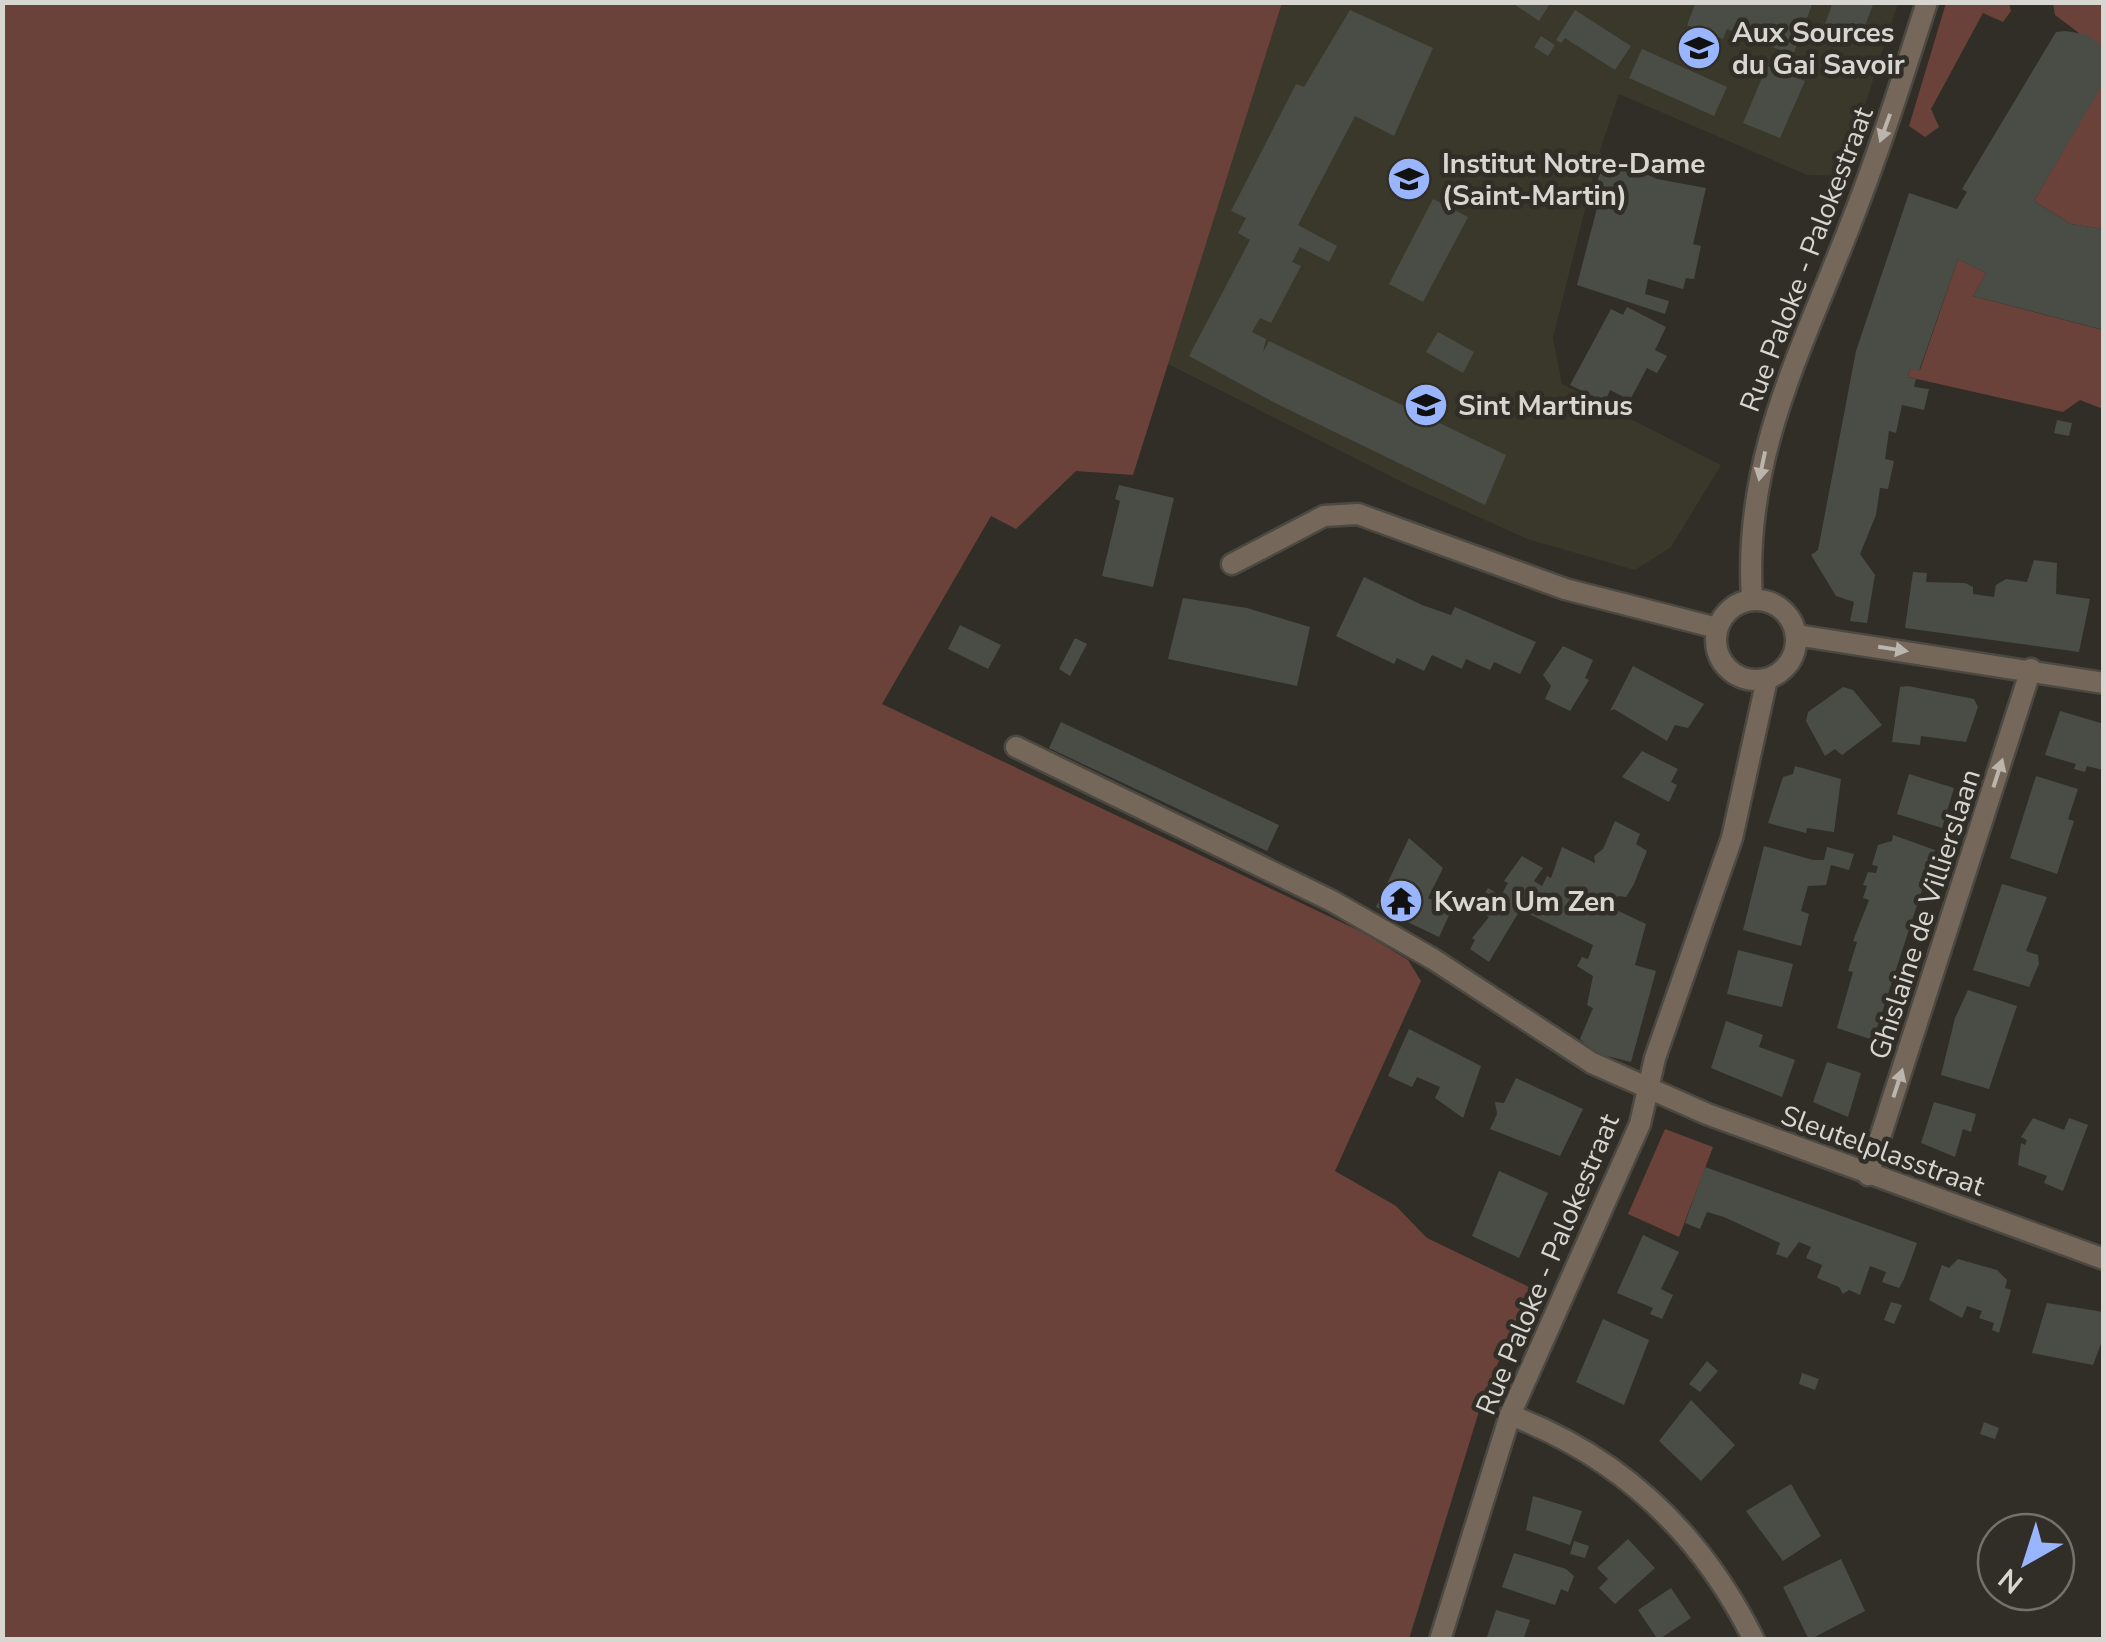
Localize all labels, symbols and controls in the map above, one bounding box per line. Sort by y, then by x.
place label: Aux Sources du Gai Savoir [1732,14,1905,84]
school or university icon: Aux Sources du Gai Savoir [1676,25,1722,71]
street label: Rue Paloke - Palokestraat [1731,101,1883,417]
one-way arrow [1877,114,1892,144]
place label: Institut Notre-Dame (Saint-Martin) [1442,145,1705,215]
school or university icon: Institut Notre-Dame (Saint-Martin) [1386,156,1432,202]
school or university icon: Sint Martinus [1403,382,1449,428]
place label: Sint Martinus [1458,387,1633,425]
one-way arrow [1753,451,1769,482]
one-way arrow [1878,641,1909,657]
one-way arrow [1991,758,2006,788]
street label: Ghislaine de Villierslaan [1860,764,1990,1064]
temple icon: Kwan Um Zen [1378,878,1424,924]
place label: Kwan Um Zen [1434,883,1615,921]
one-way arrow [1892,1067,1907,1097]
street label: Sleutelplasstraat [1776,1096,1990,1205]
street label: Rue Paloke - Palokestraat [1467,1108,1629,1421]
north arrow [1976,1512,2076,1612]
text: N [1991,1559,2031,1602]

